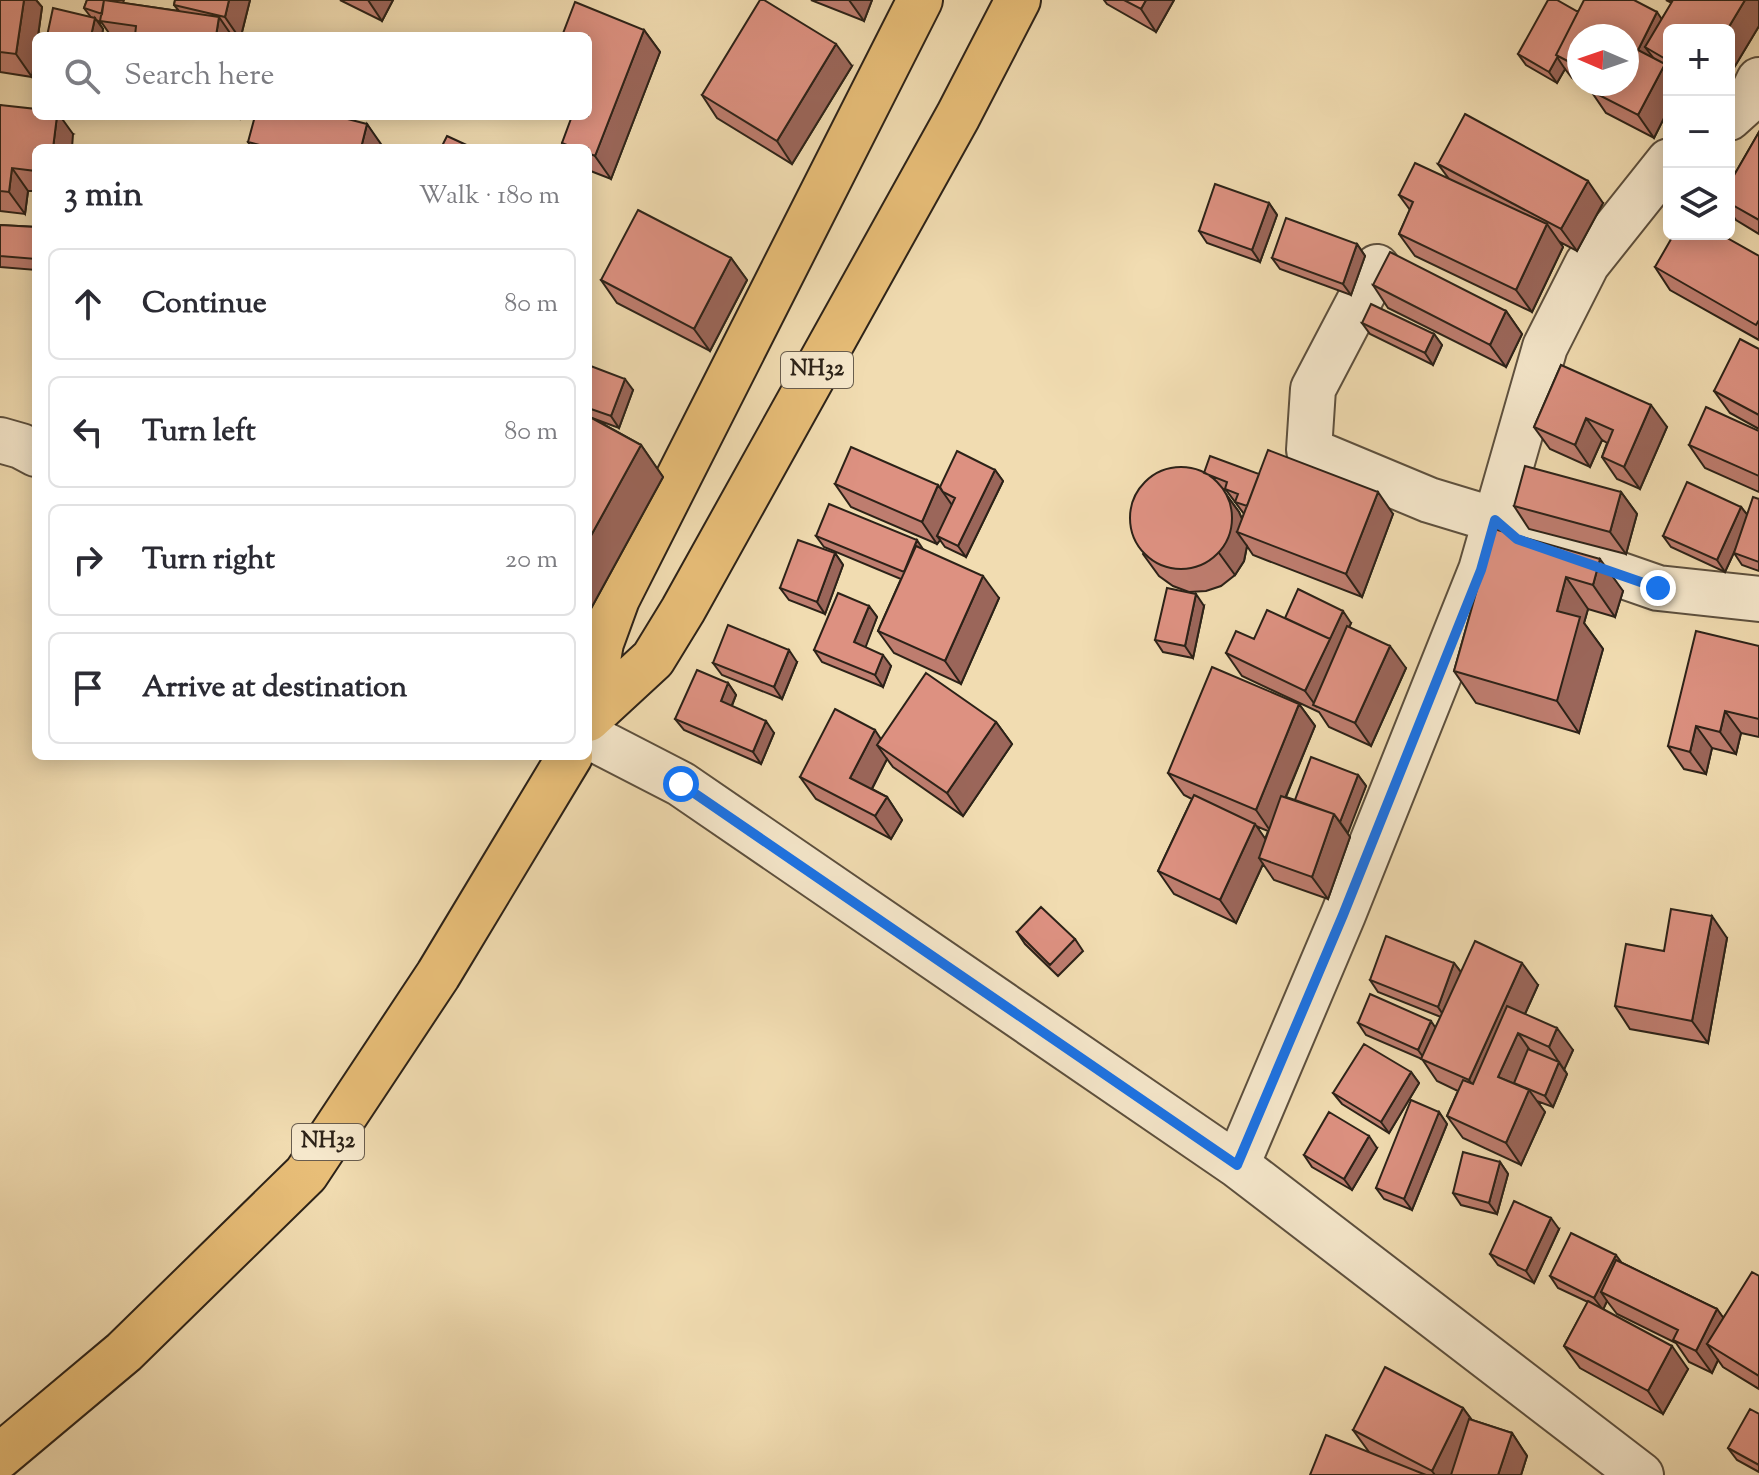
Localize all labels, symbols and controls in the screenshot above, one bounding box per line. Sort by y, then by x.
north arrow [1567,24,1639,96]
map controls [1663,24,1735,240]
button: + [1663,24,1735,96]
search box [32,32,592,120]
icon: search [60,54,104,98]
text: Search here [124,55,274,98]
button: − [1663,96,1735,168]
button: layers [1663,168,1735,240]
text: 3 min [64,172,143,221]
text: Walk · 180 m [419,178,560,215]
icon: ahead [66,282,110,326]
text: Continue [142,283,267,326]
text: 80 m [504,286,558,323]
road number: NH32 [781,352,853,388]
icon: left [66,410,110,454]
text: Turn left [142,411,256,454]
text: 80 m [504,414,558,451]
icon: right [66,538,110,582]
text: Turn right [142,539,275,582]
text: 20 m [505,542,558,579]
route end [1640,570,1676,606]
icon: arrive [66,666,110,710]
text: Arrive at destination [142,667,407,710]
route start [663,766,699,802]
road number: NH32 [292,1124,364,1160]

